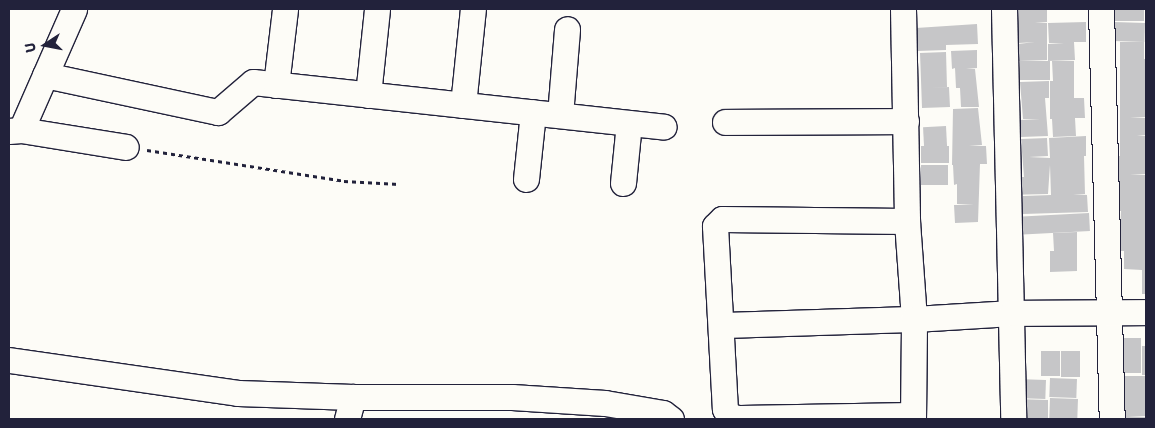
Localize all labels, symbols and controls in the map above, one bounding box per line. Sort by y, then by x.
north arrow [20,20,70,70]
text: U [21,41,40,54]

